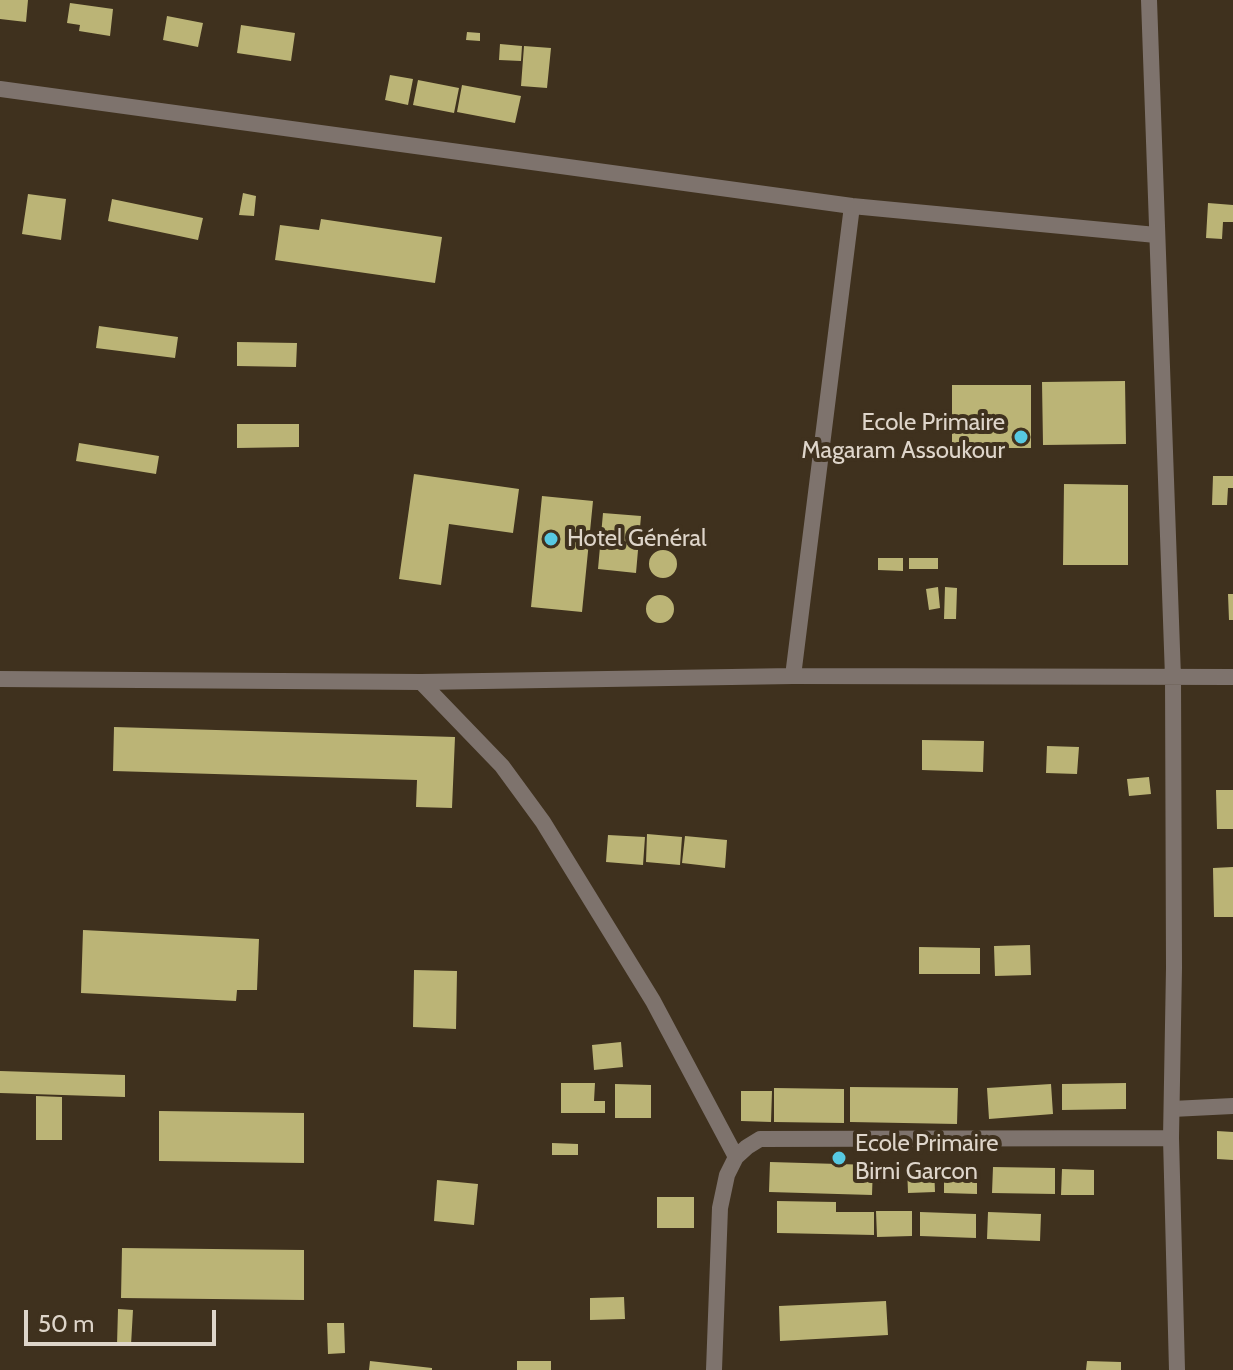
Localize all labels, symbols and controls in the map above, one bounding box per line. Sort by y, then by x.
place label: Ecole Primaire Magaram Assoukour [801,409,1005,465]
marker: Ecole Primaire Magaram Assoukour [1012,428,1030,446]
place label: Hotel Général [567,525,707,553]
marker: Hotel Général [542,530,560,548]
place label: Ecole Primaire Birni Garcon [855,1130,998,1186]
marker: Ecole Primaire Birni Garcon [830,1149,848,1167]
scale bar [28,1294,220,1344]
text: 50 m [38,1309,94,1338]

